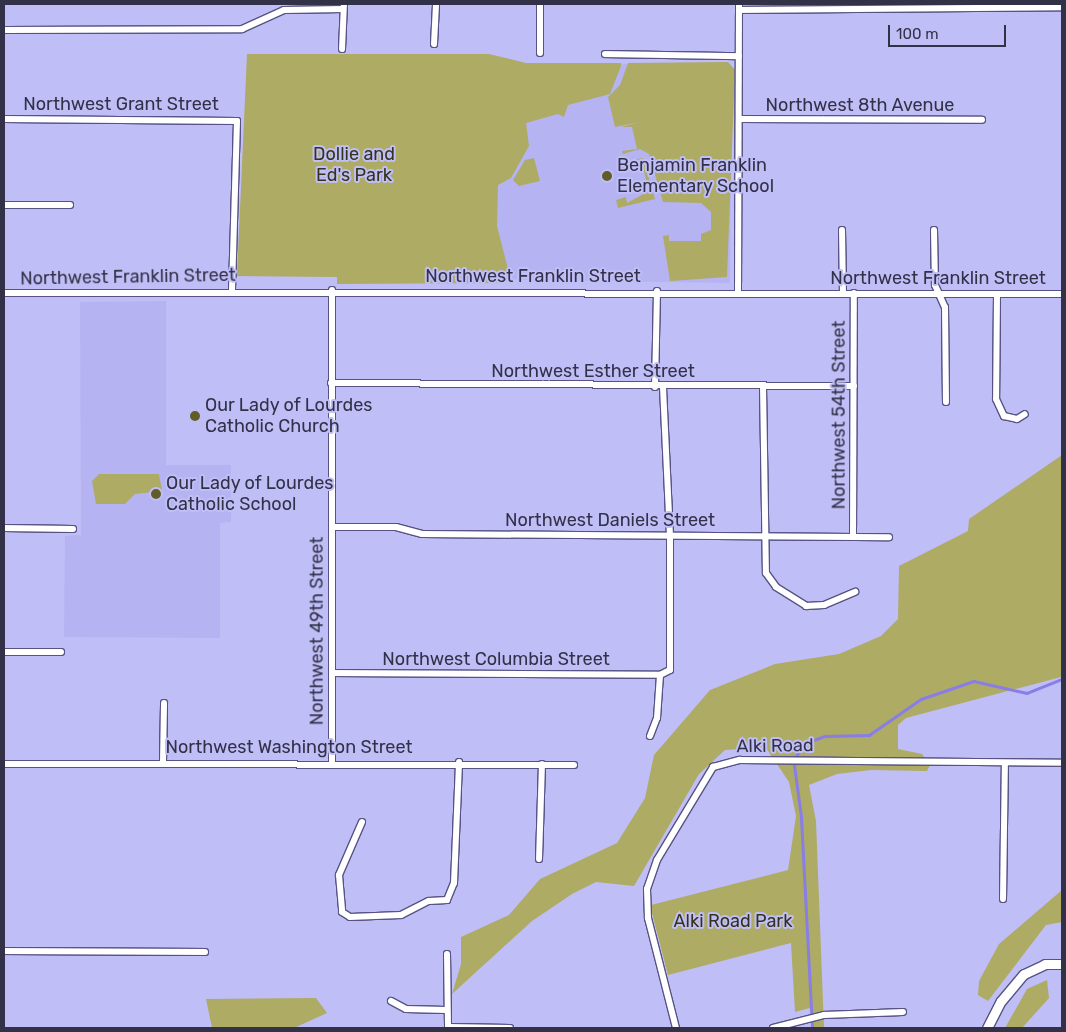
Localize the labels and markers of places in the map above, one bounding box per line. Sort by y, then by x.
place label: Benjamin Franklin Elementary School [617,155,775,198]
marker: Benjamin Franklin Elementary School [601,170,613,182]
place label: Our Lady of Lourdes Catholic Church [205,395,374,438]
marker: Our Lady of Lourdes Catholic Church [189,410,201,422]
place label: Our Lady of Lourdes Catholic School [166,473,335,516]
marker: Our Lady of Lourdes Catholic School [150,488,162,500]

